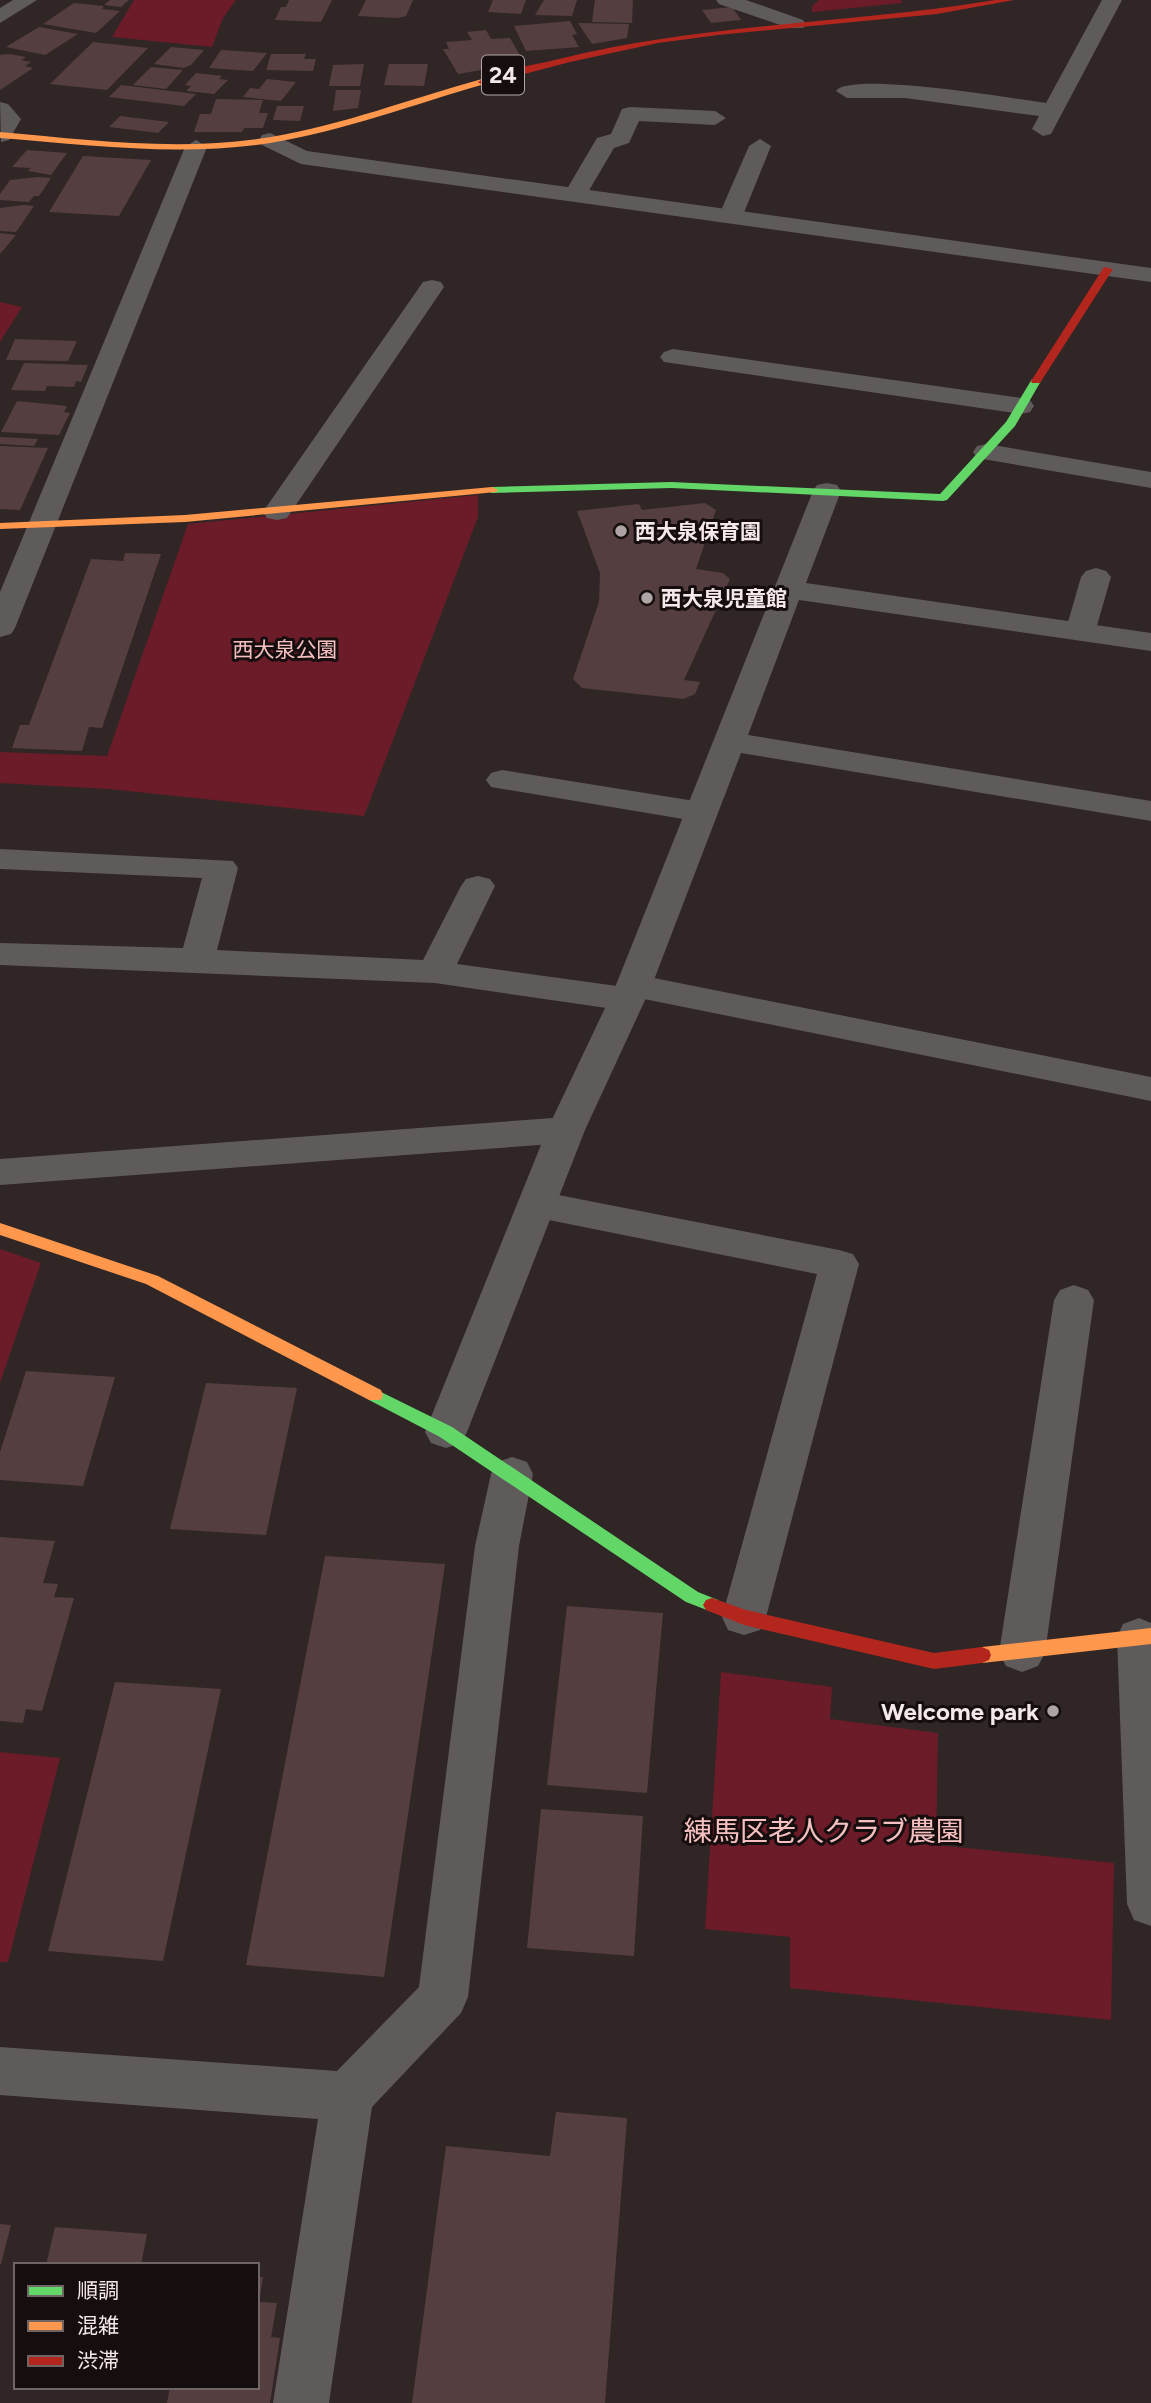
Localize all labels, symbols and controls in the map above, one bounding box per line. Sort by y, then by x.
road number: 24 [482,55,524,94]
place label: 西大泉保育園 [635,519,761,544]
marker: 西大泉保育園 [613,523,629,539]
place label: 西大泉児童館 [661,586,787,611]
marker: 西大泉児童館 [639,590,655,606]
park label: 西大泉公園 [233,637,338,662]
place label: Welcome park [881,1697,1039,1726]
marker: Welcome park [1045,1703,1061,1719]
park label: 練馬区老人クラブ農園 [684,1814,964,1848]
legend [14,2263,259,2389]
text: 順調 [77,2278,119,2303]
text: 混雑 [77,2313,119,2338]
text: 渋滞 [77,2348,119,2373]

